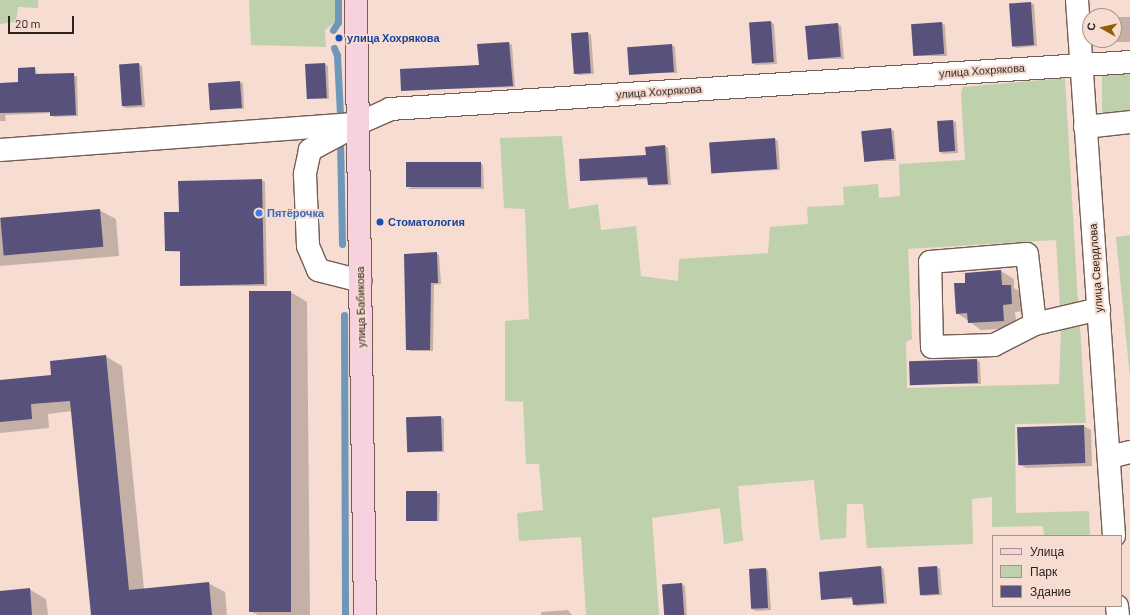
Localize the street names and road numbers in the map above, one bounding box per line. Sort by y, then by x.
street label: улица Хохрякова [939,61,1025,81]
street label: улица Хохрякова [616,82,702,102]
street label: улица Свердлова [1086,223,1106,313]
street label: улица Бабикова [354,266,368,348]

